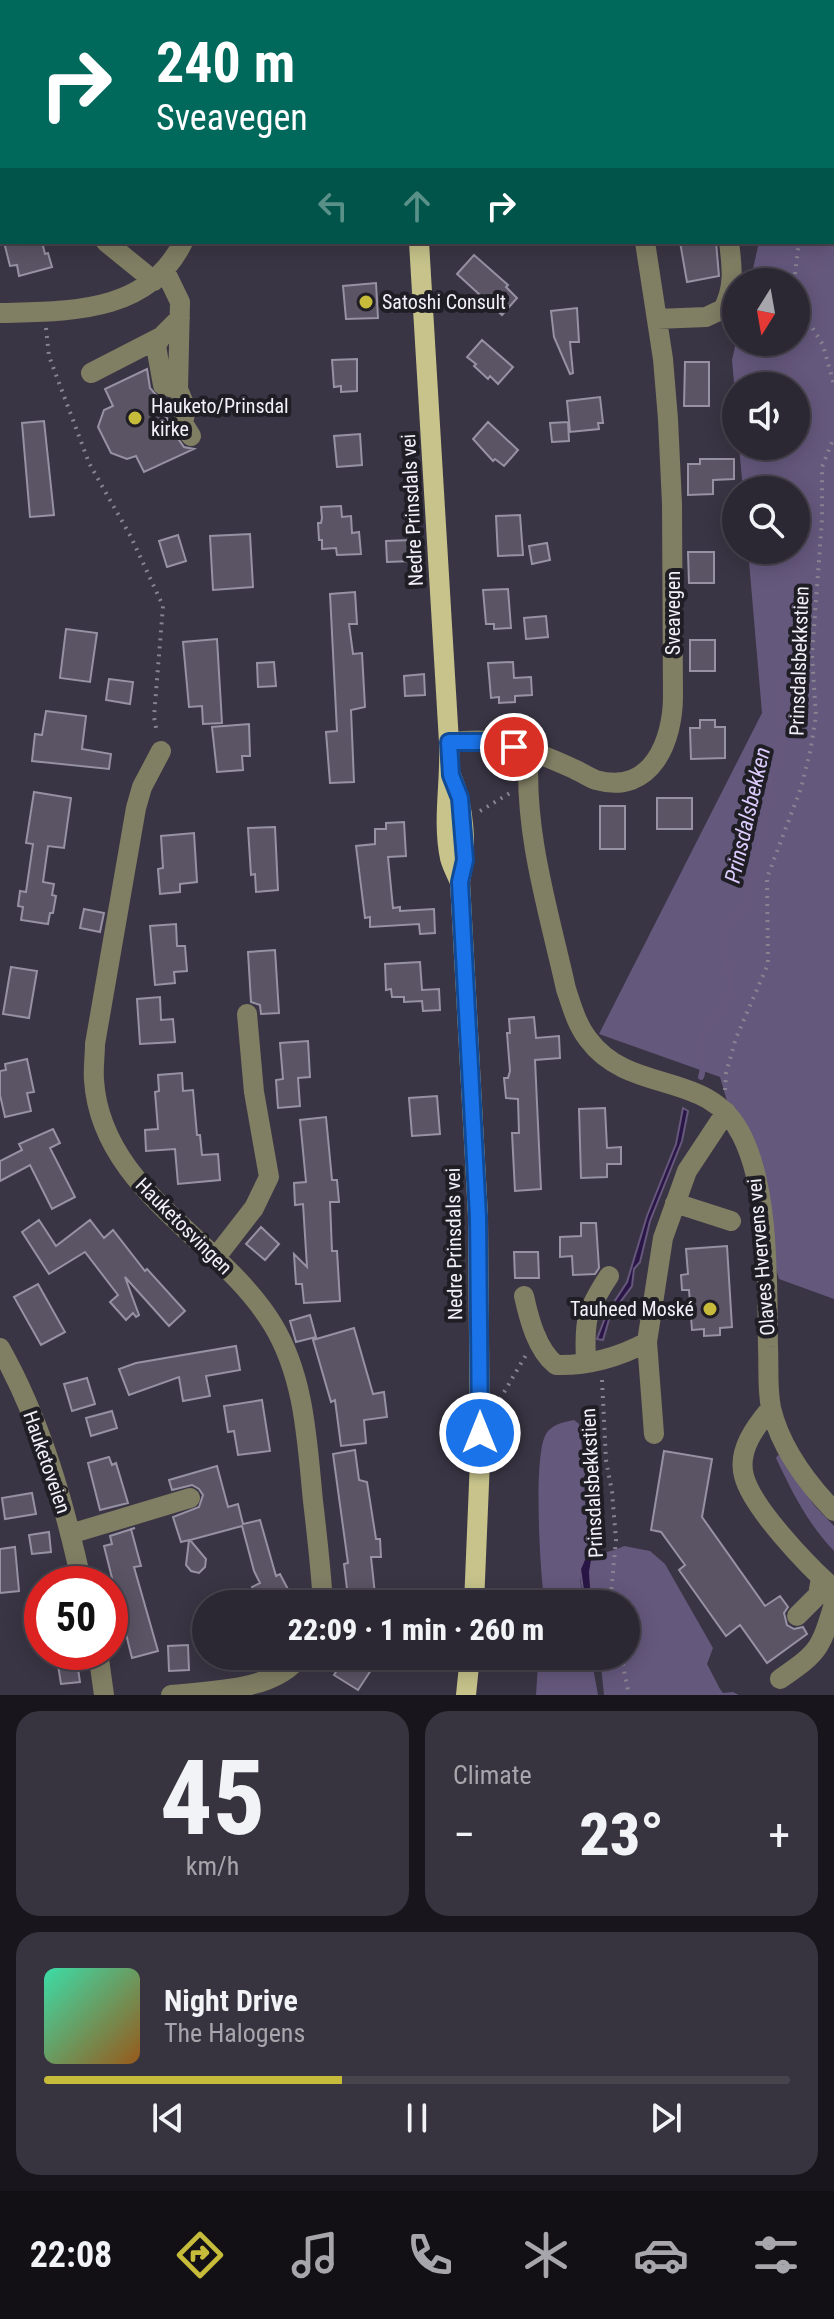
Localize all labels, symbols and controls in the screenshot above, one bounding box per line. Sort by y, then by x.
text: 240 m [156,30,295,96]
icon: right [24,32,128,136]
text: Sveavegen [156,97,308,139]
icon: left [311,184,355,228]
icon: ahead [395,184,439,228]
icon: right [479,184,523,228]
north arrow [722,268,810,356]
map controls [722,268,810,564]
place label: Satoshi Consult [382,290,506,314]
marker: Satoshi Consult [357,293,375,311]
button: sound [722,372,810,460]
place label: Hauketo/Prinsdal kirke [151,394,289,441]
marker: Hauketo/Prinsdal kirke [126,409,144,427]
street label: Nedre Prinsdals vei [396,433,428,587]
button: search [722,476,810,564]
street label: Sveavegen [661,571,685,655]
street label: Prinsdalsbekkstien [784,586,814,736]
pin [480,713,548,781]
icon: arrive [492,725,536,769]
water label: Prinsdalsbekken [720,745,775,885]
street label: Nedre Prinsdals vei [441,1168,467,1320]
street label: Hauketosvingen [131,1173,237,1279]
street label: Olaves Hvervens vei [742,1177,780,1337]
place label: Tauheed Moské [570,1297,694,1321]
marker: Tauheed Moské [701,1300,719,1318]
position arrow [438,1391,522,1475]
street label: Hauketoveien [18,1408,76,1516]
street label: Prinsdalsbekkstien [576,1408,608,1558]
speed limit sign: 50 [24,1566,128,1670]
text: 22:09 · 1 min · 260 m [288,1612,544,1647]
text: 45 [160,1738,265,1859]
text: Climate [453,1760,532,1790]
text: 23° [579,1799,664,1870]
text: − [453,1809,475,1861]
text: + [768,1809,790,1861]
text: km/h [186,1851,239,1881]
text: Night Drive [164,1983,298,2018]
text: The Halogens [164,2018,305,2048]
icon: previous [146,2096,190,2140]
icon: pause [395,2096,439,2140]
icon: next [644,2096,688,2140]
icon: directions [172,2227,228,2283]
icon: music [287,2227,343,2283]
icon: phone [402,2227,458,2283]
icon: climate [518,2227,574,2283]
icon: car [633,2227,689,2283]
icon: filters [748,2227,804,2283]
text: 22:08 [30,2234,112,2276]

